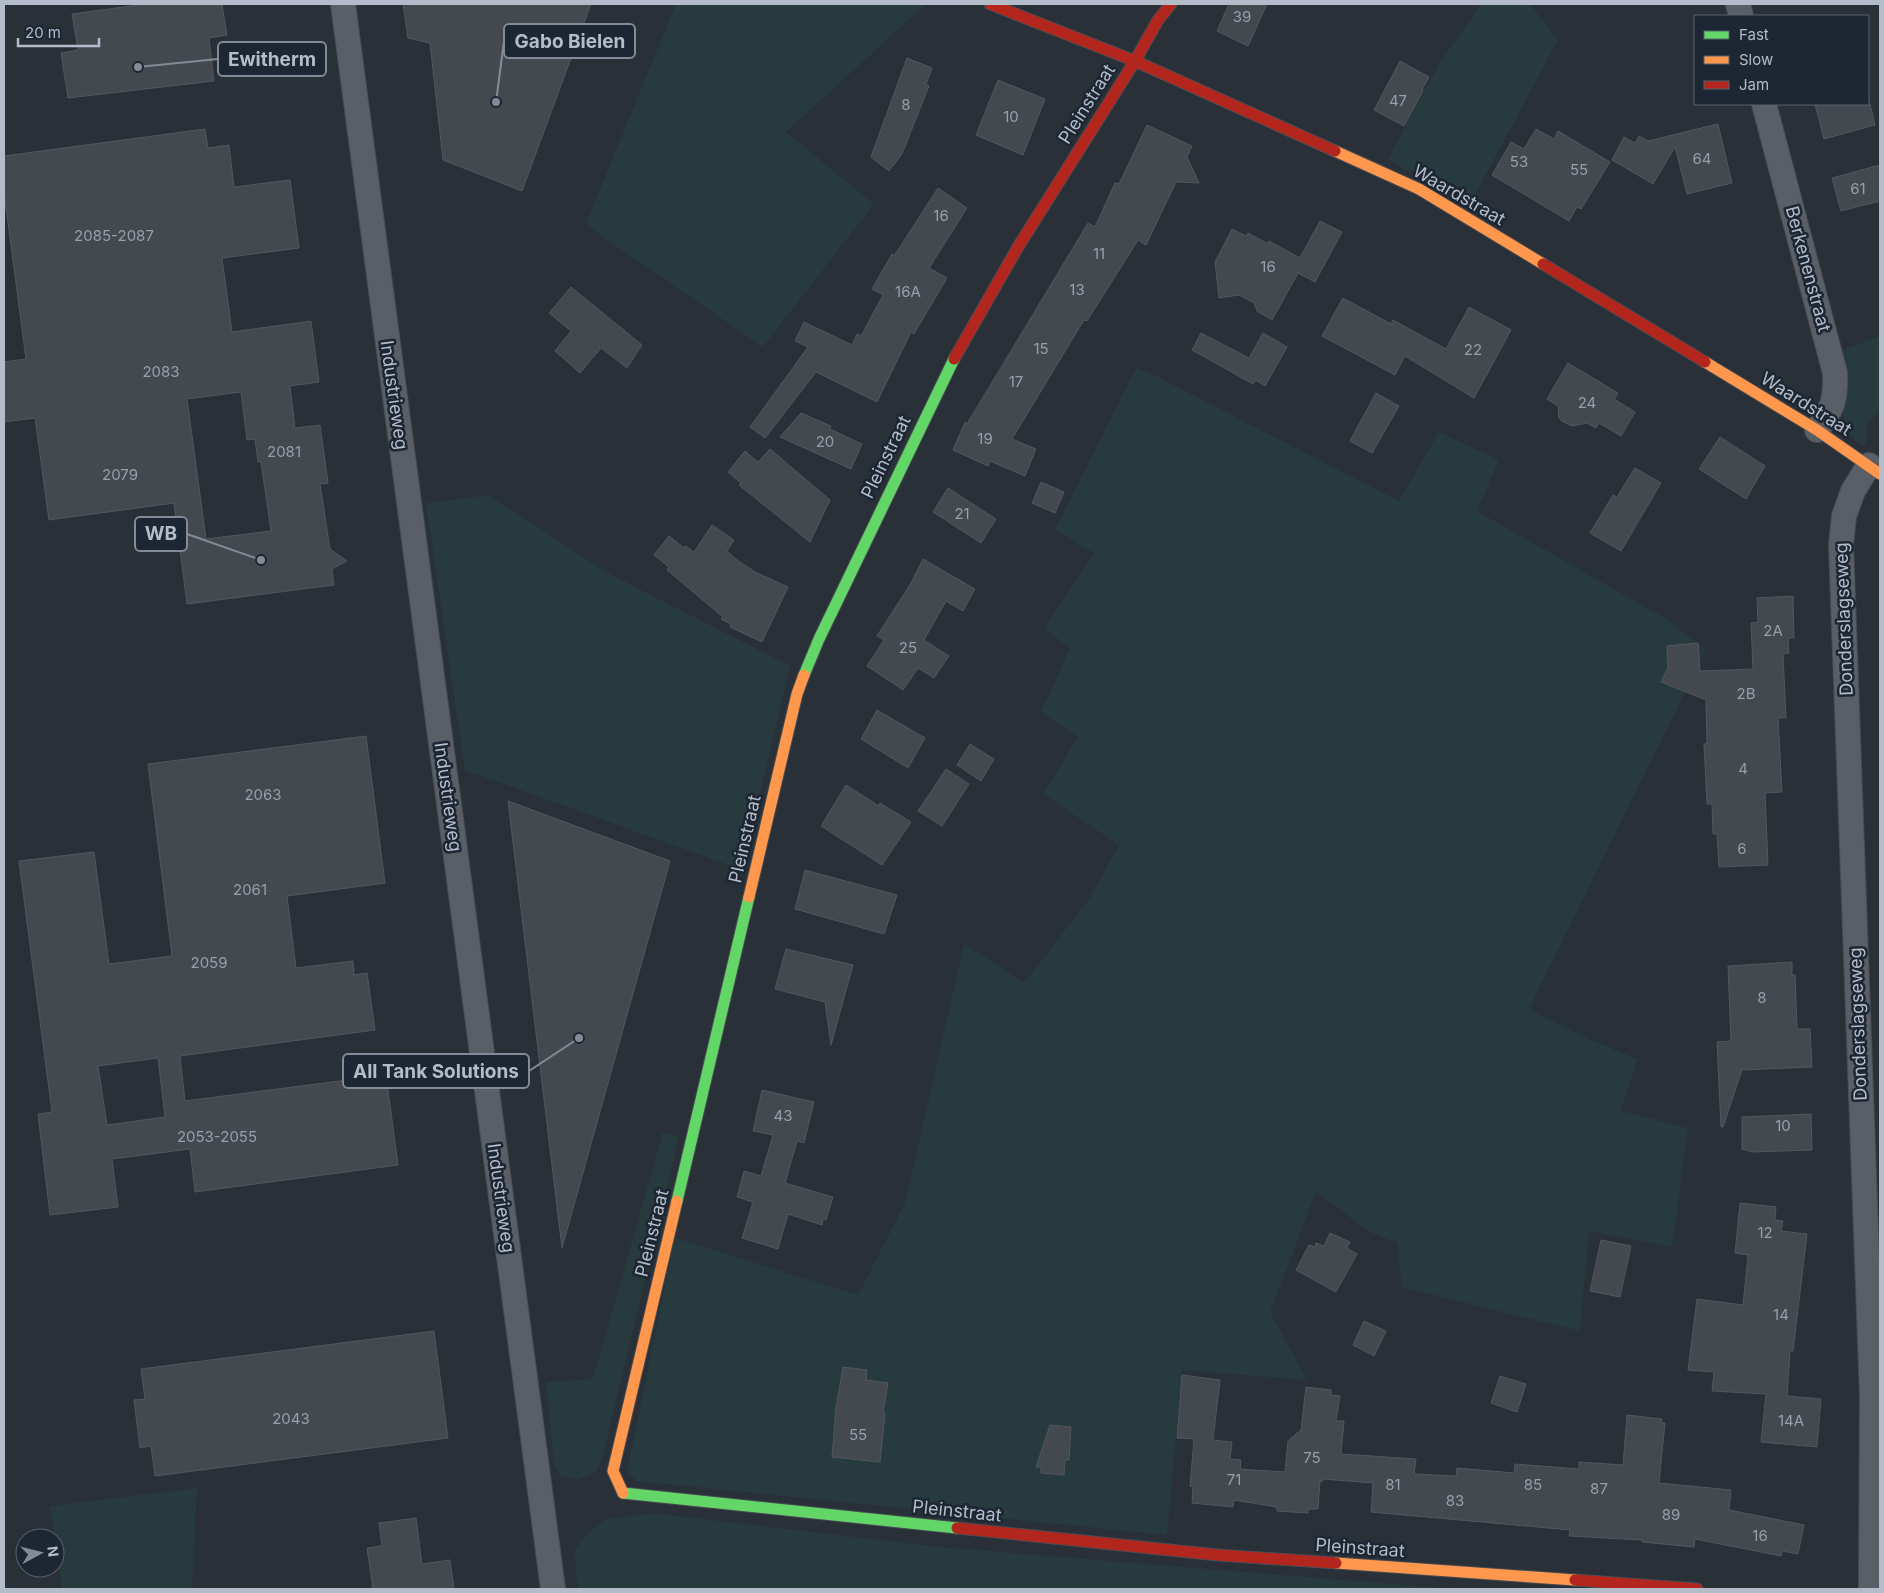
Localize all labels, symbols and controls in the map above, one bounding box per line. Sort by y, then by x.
house number: 39 [1233,7,1251,26]
scale bar [18,15,99,47]
legend [1694,15,1869,105]
text: 20 m [25,23,61,42]
callout: Gabo Bielen [504,24,635,58]
text: Fast [1739,25,1769,44]
text: Gabo Bielen [515,30,625,53]
callout: Ewitherm [218,42,326,76]
text: Ewitherm [228,48,316,71]
text: Slow [1739,50,1773,69]
street label: Pleinstraat [1054,60,1119,147]
text: Jam [1739,75,1769,94]
house number: 47 [1389,91,1407,110]
house number: 8 [901,95,911,114]
house number: 10 [1003,107,1019,126]
house number: 64 [1693,149,1712,168]
house number: 53 [1510,152,1528,171]
street label: Waardstraat [1409,160,1509,229]
house number: 55 [1570,160,1588,179]
house number: 61 [1850,179,1866,198]
street label: Berkenenstraat [1782,204,1835,334]
house number: 16 [933,206,949,225]
house number: 2085-2087 [74,226,154,245]
house number: 11 [1093,244,1105,263]
house number: 16 [1260,257,1276,276]
house number: 13 [1069,280,1085,299]
house number: 16A [895,282,921,301]
street label: Industrieweg [376,339,413,451]
house number: 15 [1033,339,1049,358]
house number: 22 [1464,340,1482,359]
house number: 2083 [142,362,180,381]
street label: Waardstraat [1757,367,1856,440]
house number: 17 [1009,372,1023,391]
house number: 24 [1578,393,1596,412]
street label: Pleinstraat [856,412,915,502]
house number: 19 [977,429,993,448]
house number: 20 [816,432,834,451]
house number: 2081 [267,442,301,461]
house number: 2079 [102,465,138,484]
house number: 21 [954,504,970,523]
callout: WB [135,517,187,551]
text: WB [145,522,177,545]
street label: Donderslagseweg [1830,542,1857,696]
house number: 2A [1763,621,1783,640]
house number: 25 [899,638,917,657]
house number: 2B [1737,684,1755,703]
street label: Industrieweg [430,741,467,853]
house number: 4 [1738,759,1748,778]
house number: 2063 [244,785,282,804]
street label: Pleinstraat [724,793,765,885]
house number: 6 [1737,839,1747,858]
house number: 2061 [233,880,267,899]
street label: Donderslagseweg [1844,947,1871,1101]
house number: 2059 [190,953,228,972]
house number: 8 [1757,988,1767,1007]
callout: All Tank Solutions [343,1054,529,1088]
text: All Tank Solutions [353,1060,519,1083]
house number: 43 [774,1106,792,1125]
house number: 10 [1775,1116,1791,1135]
house number: 2053-2055 [177,1127,257,1146]
street label: Industrieweg [483,1142,520,1254]
street label: Pleinstraat [630,1187,673,1279]
house number: 12 [1757,1223,1773,1242]
house number: 14 [1773,1305,1789,1324]
house number: 2043 [272,1409,310,1428]
house number: 14A [1778,1411,1804,1430]
house number: 55 [849,1425,867,1444]
house number: 75 [1303,1448,1321,1467]
house number: 71 [1227,1470,1241,1489]
house number: 81 [1385,1475,1401,1494]
house number: 85 [1524,1475,1542,1494]
house number: 87 [1590,1479,1608,1498]
house number: 83 [1446,1491,1464,1510]
street label: Pleinstraat [911,1495,1003,1526]
house number: 89 [1662,1505,1680,1524]
house number: 16 [1752,1526,1768,1545]
north arrow [15,1528,65,1578]
street label: Pleinstraat [1315,1534,1406,1561]
text: N [44,1545,62,1558]

